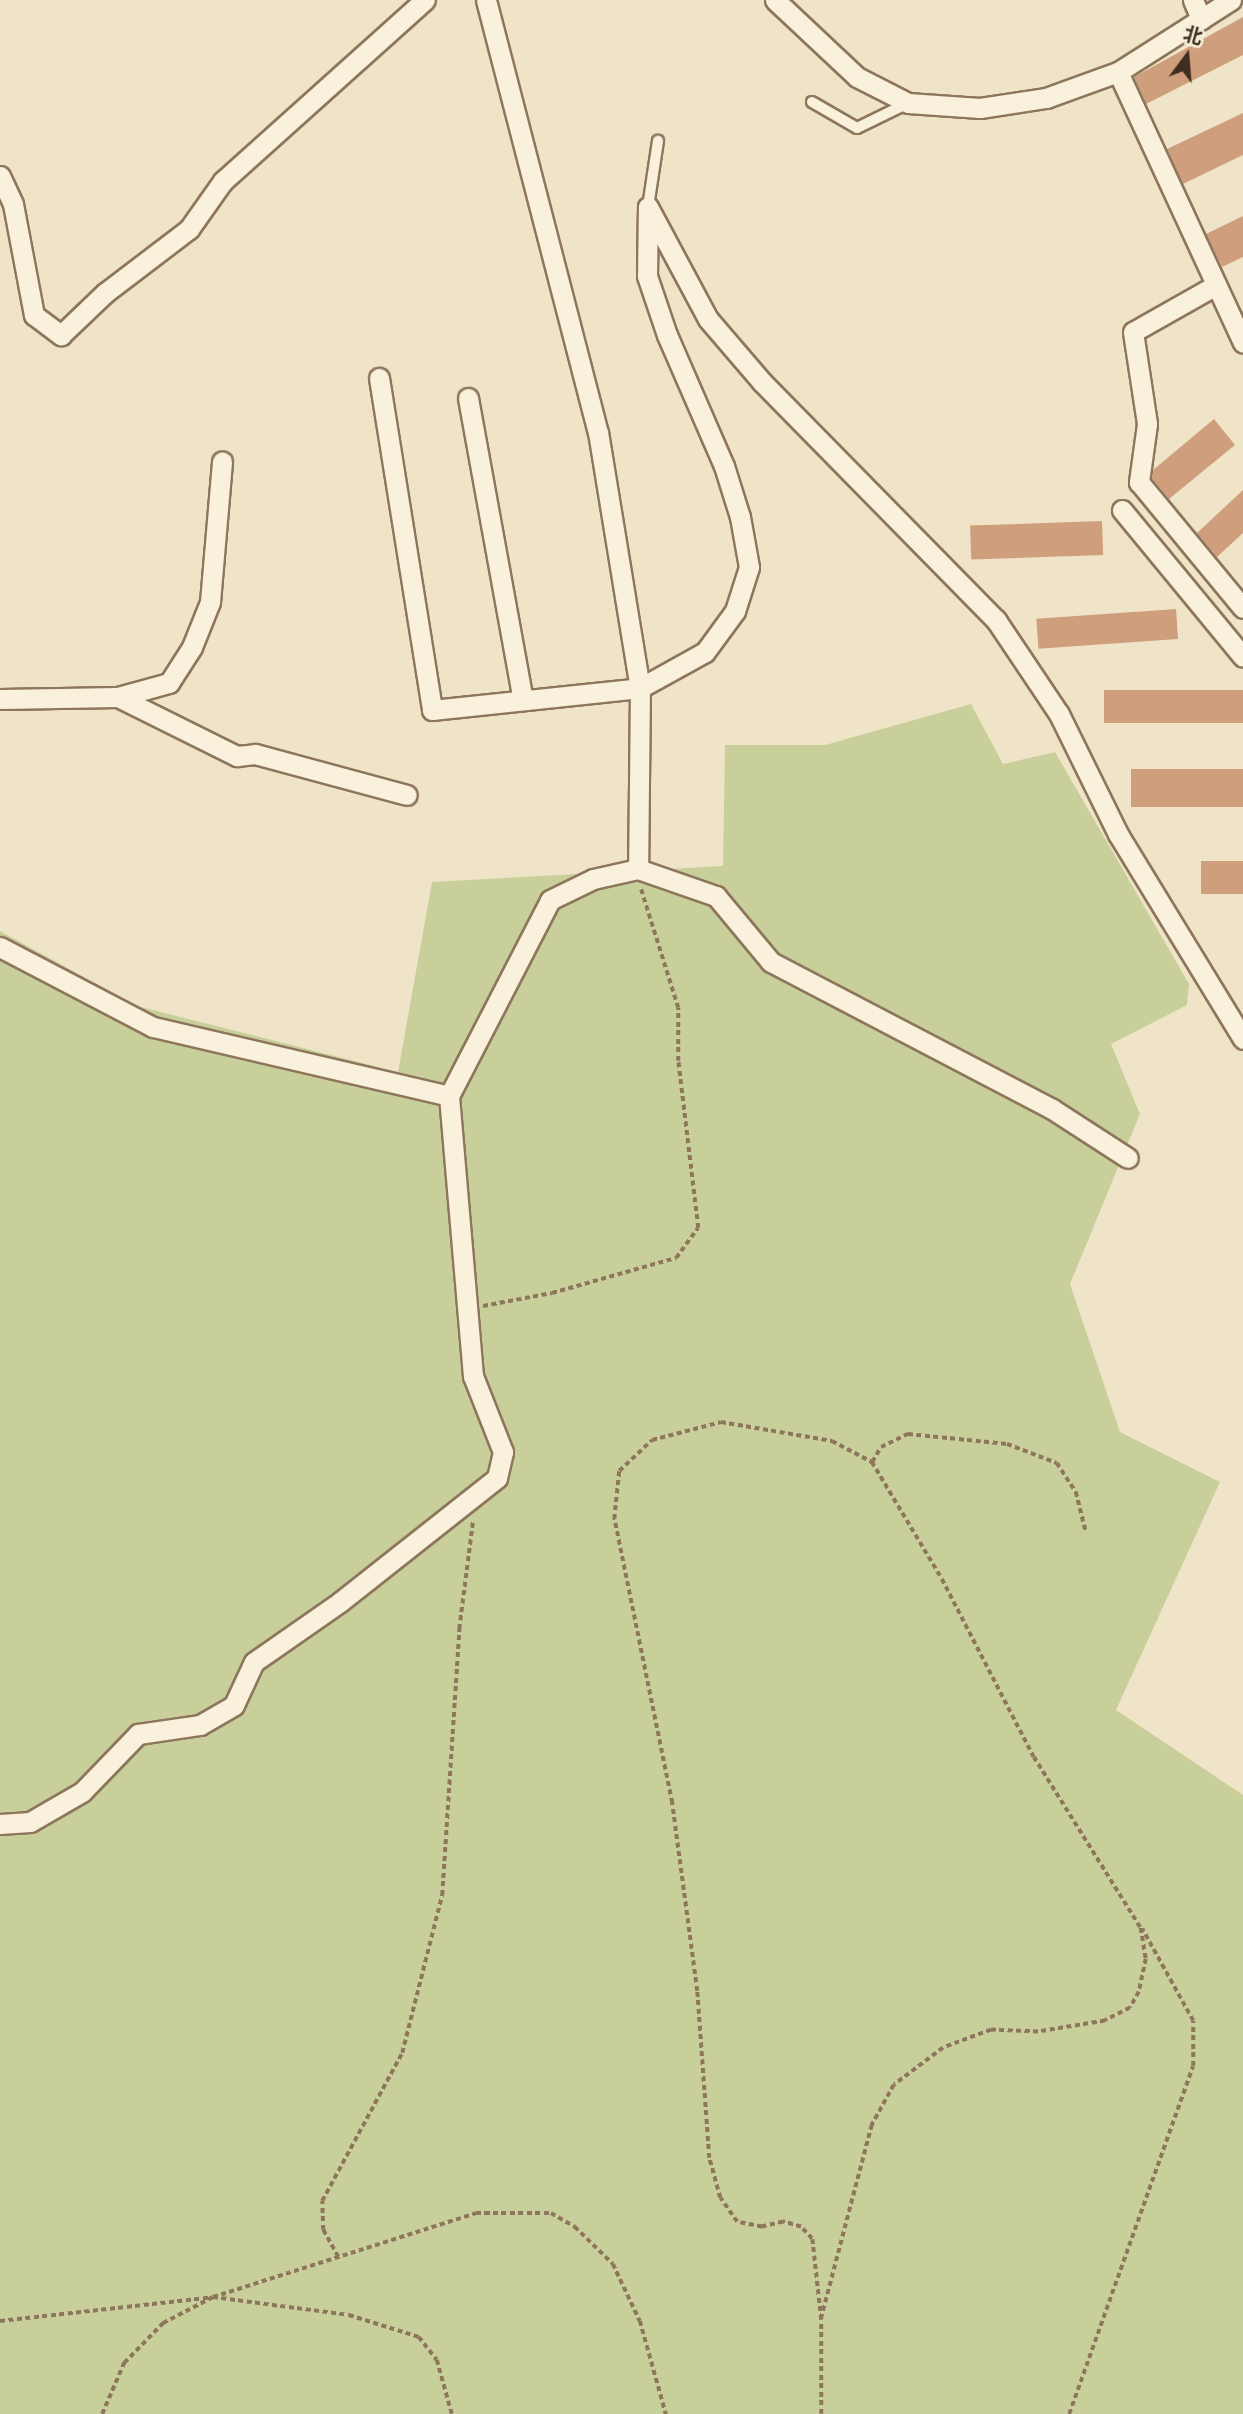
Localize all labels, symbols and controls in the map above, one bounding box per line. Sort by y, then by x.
north arrow [1152,21,1222,91]
text: 北 [1181,23,1205,48]

